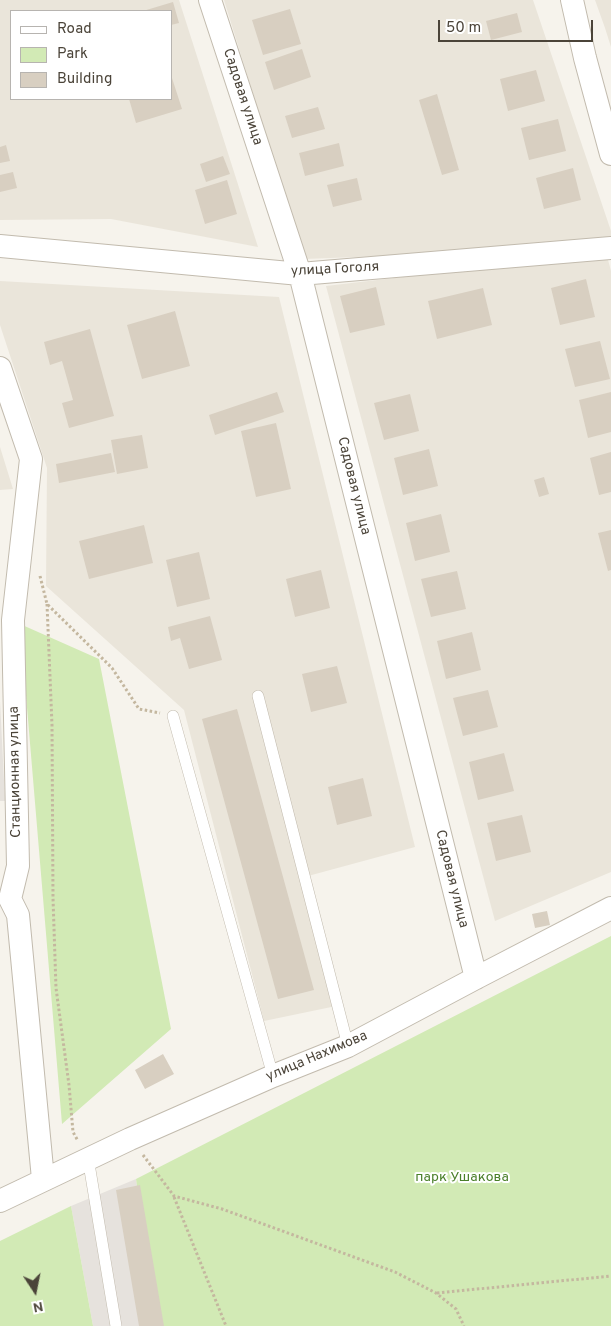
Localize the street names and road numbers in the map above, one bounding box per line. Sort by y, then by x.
street label: Садовая улица [218,47,266,147]
street label: улица Гоголя [290,259,380,281]
street label: Садовая улица [333,435,373,537]
street label: Станционная улица [6,706,26,838]
street label: Садовая улица [431,828,471,930]
street label: улица Нахимова [264,1028,370,1086]

